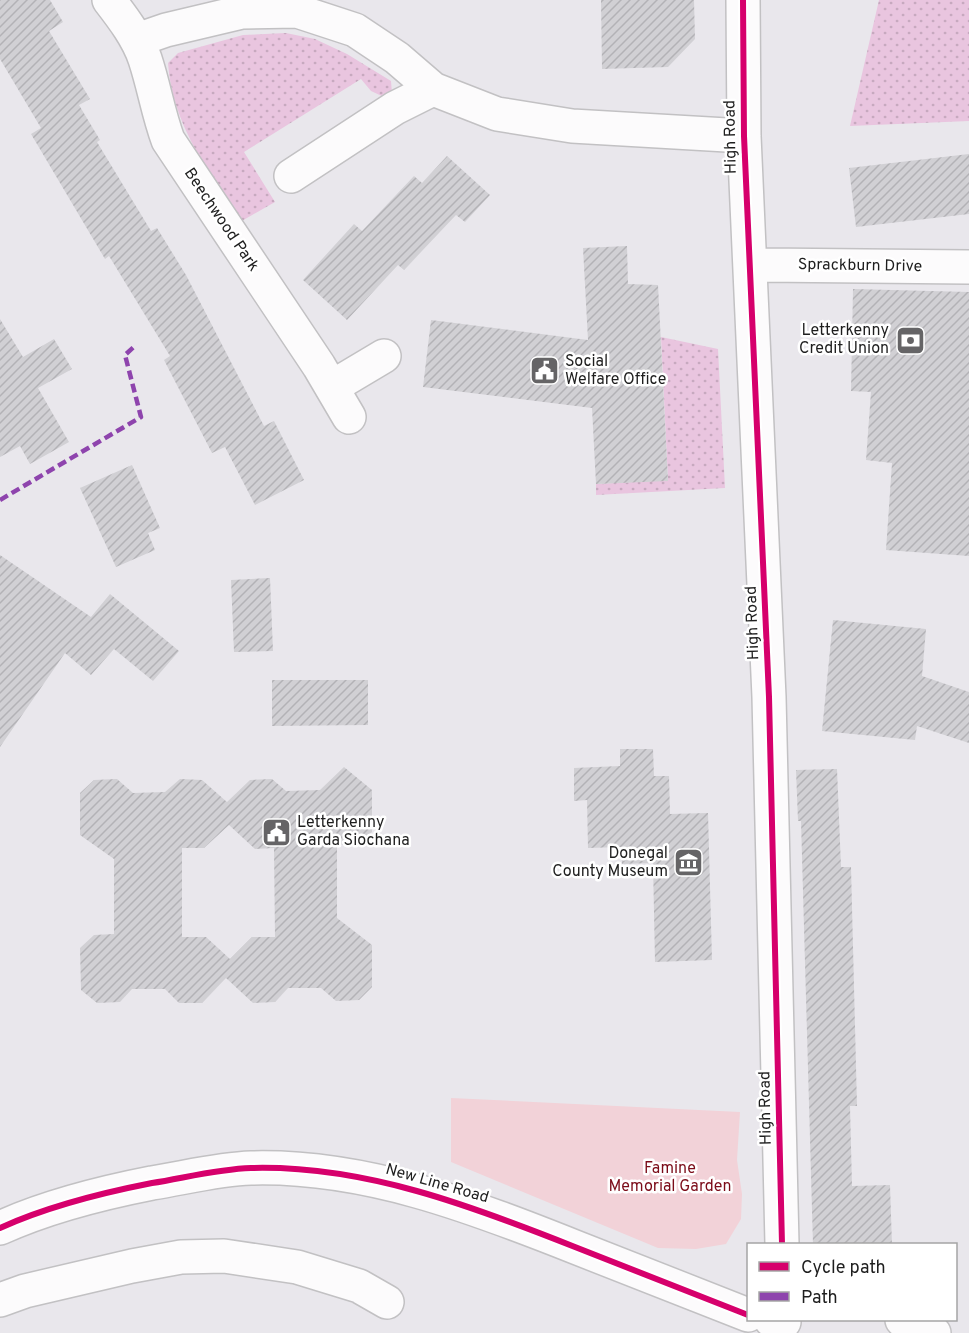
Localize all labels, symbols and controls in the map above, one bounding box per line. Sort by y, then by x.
street label: High Road [720,100,742,174]
street label: Beechwood Park [179,164,263,276]
street label: Sprackburn Drive [798,255,922,277]
place label: Letterkenny Credit Union [799,321,889,359]
bank icon: Letterkenny Credit Union [894,324,926,356]
place label: Social Welfare Office [565,352,666,390]
public building icon: Social Welfare Office [528,355,560,387]
street label: High Road [742,586,764,660]
place label: Letterkenny Garda Siochana [297,813,410,851]
public building icon: Letterkenny Garda Siochana [260,816,292,848]
place label: Donegal County Museum [552,844,668,882]
museum icon: Donegal County Museum [673,847,705,879]
street label: High Road [755,1071,777,1145]
park label: Famine Memorial Garden [608,1159,732,1197]
street label: New Line Road [383,1160,491,1208]
legend [747,1243,957,1321]
text: Cycle path [801,1257,886,1280]
text: Path [801,1287,838,1310]

